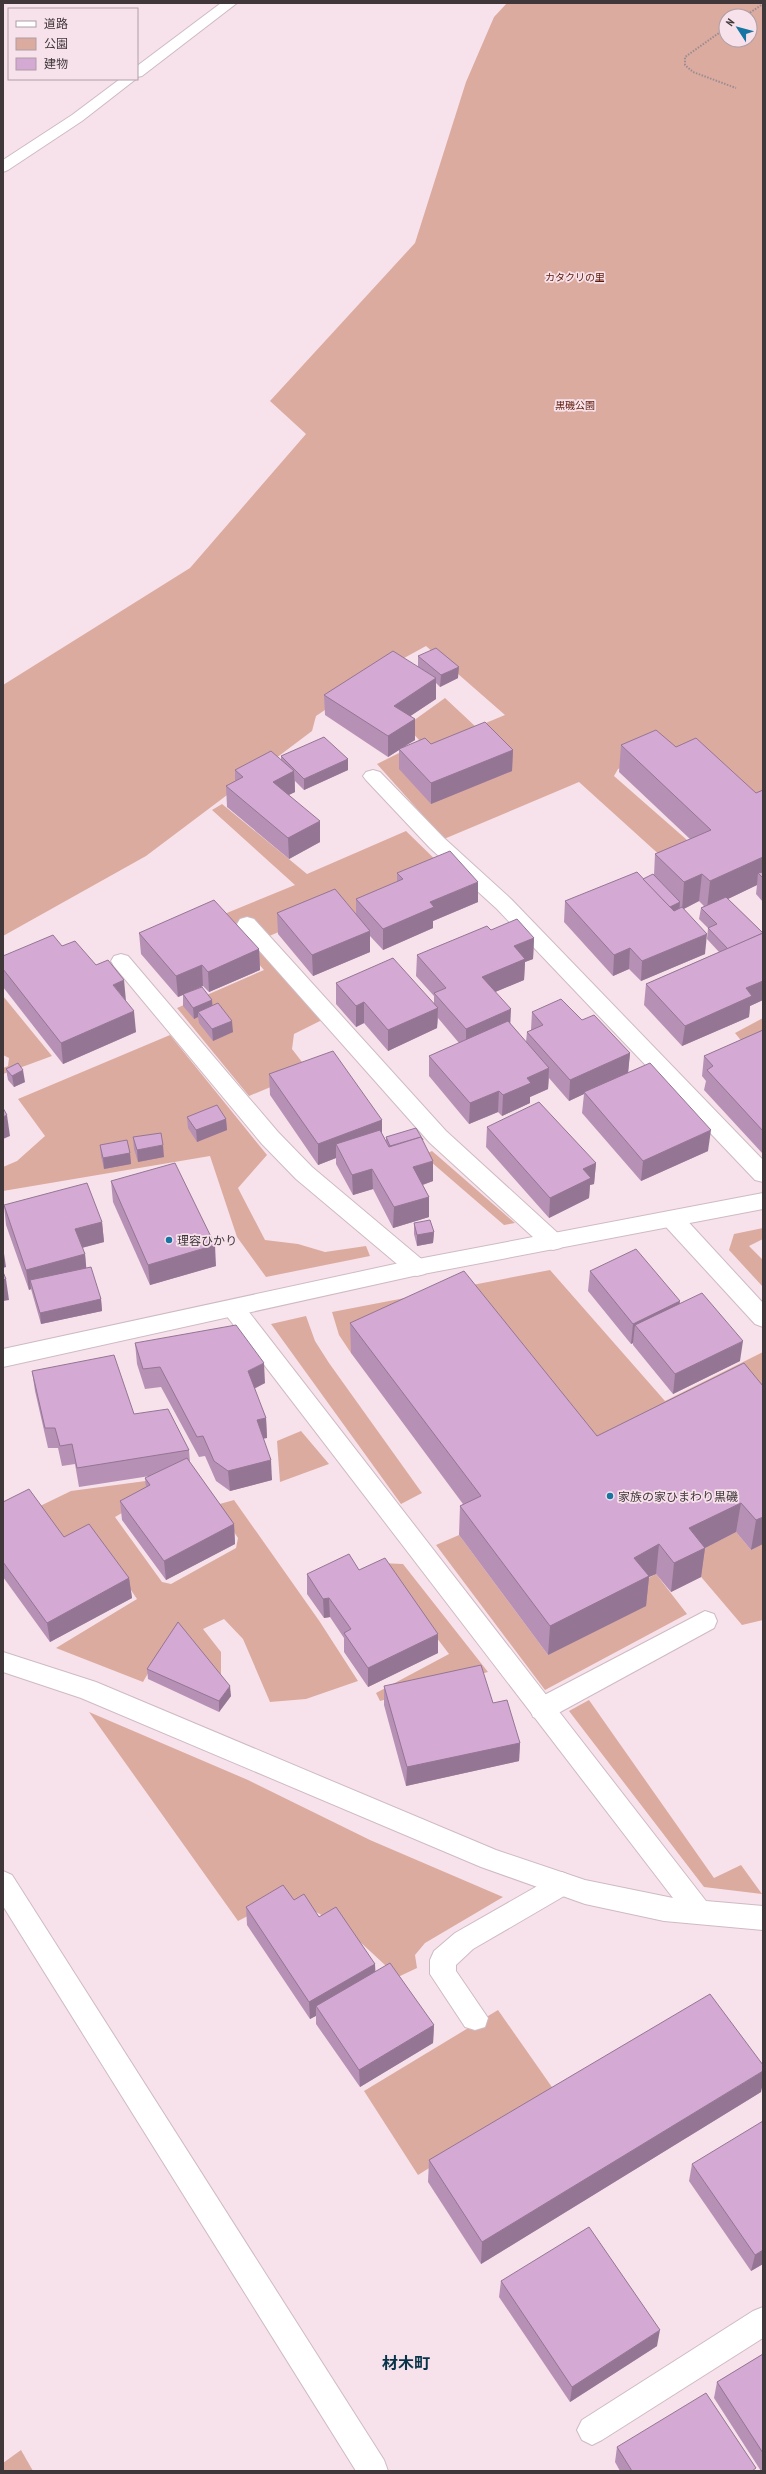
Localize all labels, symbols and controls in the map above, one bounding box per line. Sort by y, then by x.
legend [8,8,138,80]
north arrow [718,8,758,48]
text: 道路 [44,16,68,31]
text: N [722,16,737,29]
text: 公園 [44,36,68,51]
text: 建物 [44,56,68,71]
park label: カタクリの里 [545,271,605,284]
park label: 黒磯公園 [555,399,595,412]
place label: 理容ひかり [177,1233,237,1248]
marker: 理容ひかり [164,1235,174,1245]
place label: 家族の家ひまわり黒磯 [618,1489,738,1504]
marker: 家族の家ひまわり黒磯 [605,1491,615,1501]
district label: 材木町 [382,2353,430,2373]

